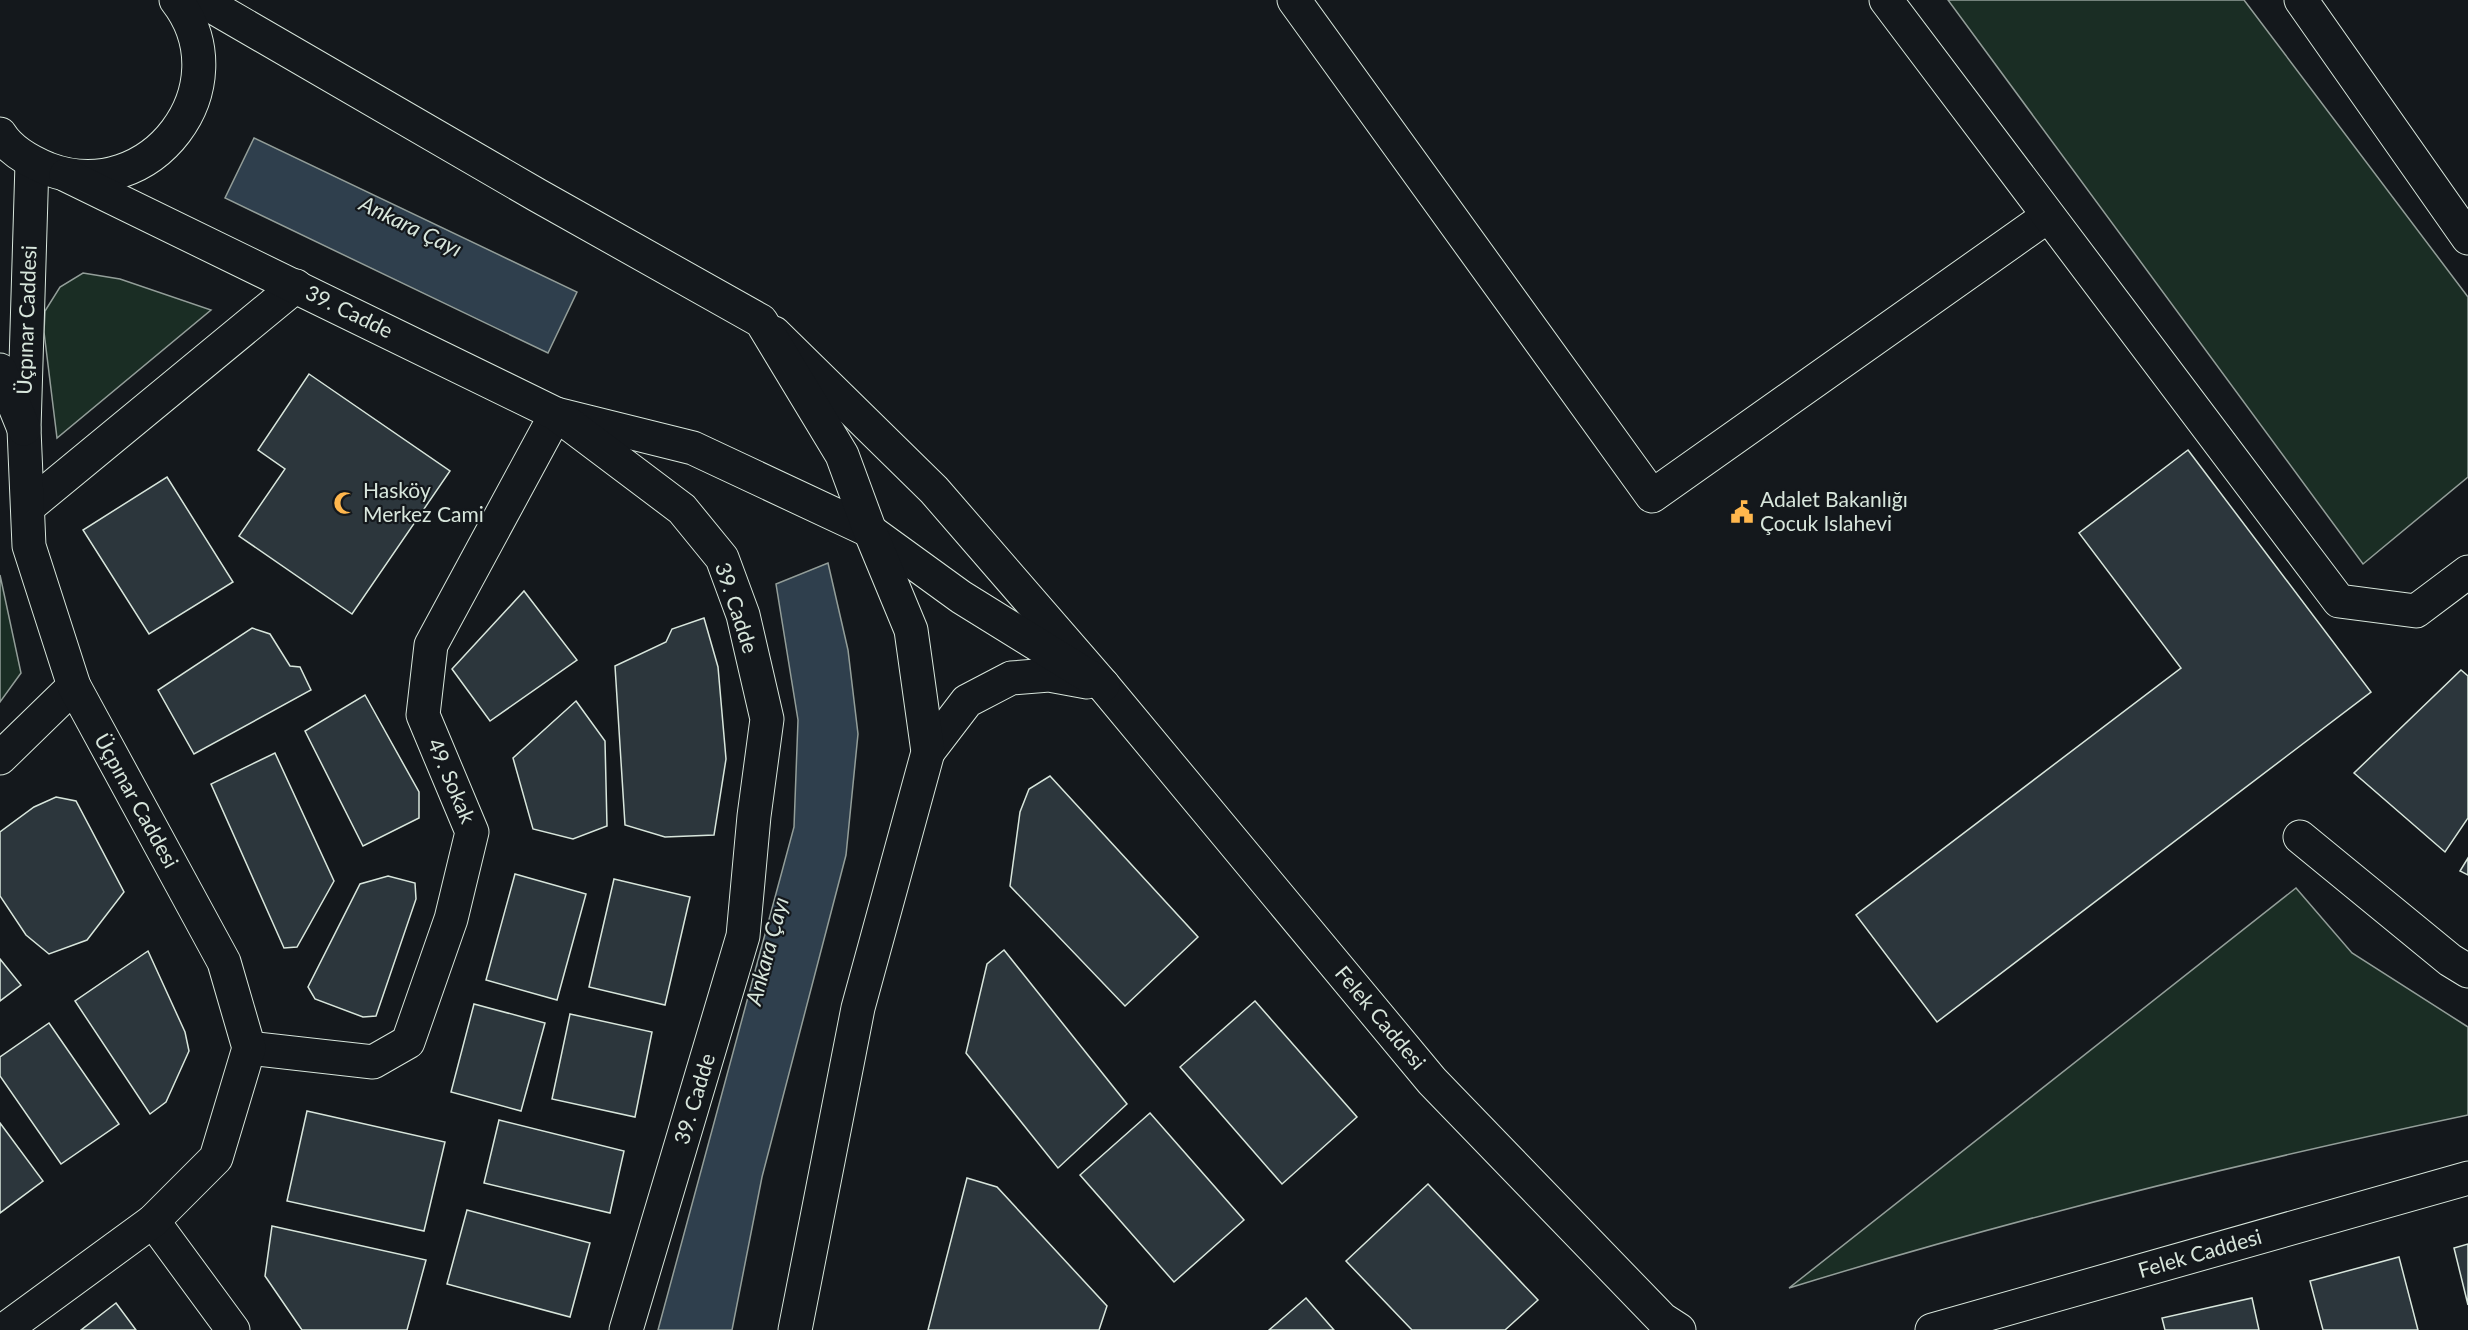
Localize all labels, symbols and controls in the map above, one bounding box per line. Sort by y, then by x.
water label: Ankara Çayı [355,189,467,262]
street label: Üçpınar Caddesi [10,245,41,395]
street label: 39. Cadde [302,279,397,342]
place label: Hasköy Merkez Cami [363,477,484,526]
place label: Adalet Bakanlığı Çocuk Islahevi [1760,486,1908,535]
mosque icon: Hasköy Merkez Cami [332,490,358,516]
public building icon: Adalet Bakanlığı Çocuk Islahevi [1729,499,1755,525]
street label: 39. Cadde [711,559,764,656]
street label: Üçpınar Caddesi [90,729,185,872]
street label: 49. Sokak [423,734,482,827]
water label: Ankara Çayı [739,894,794,1009]
street label: Felek Caddesi [1331,960,1432,1074]
street label: 39. Cadde [668,1050,719,1147]
street label: Felek Caddesi [2135,1223,2264,1282]

